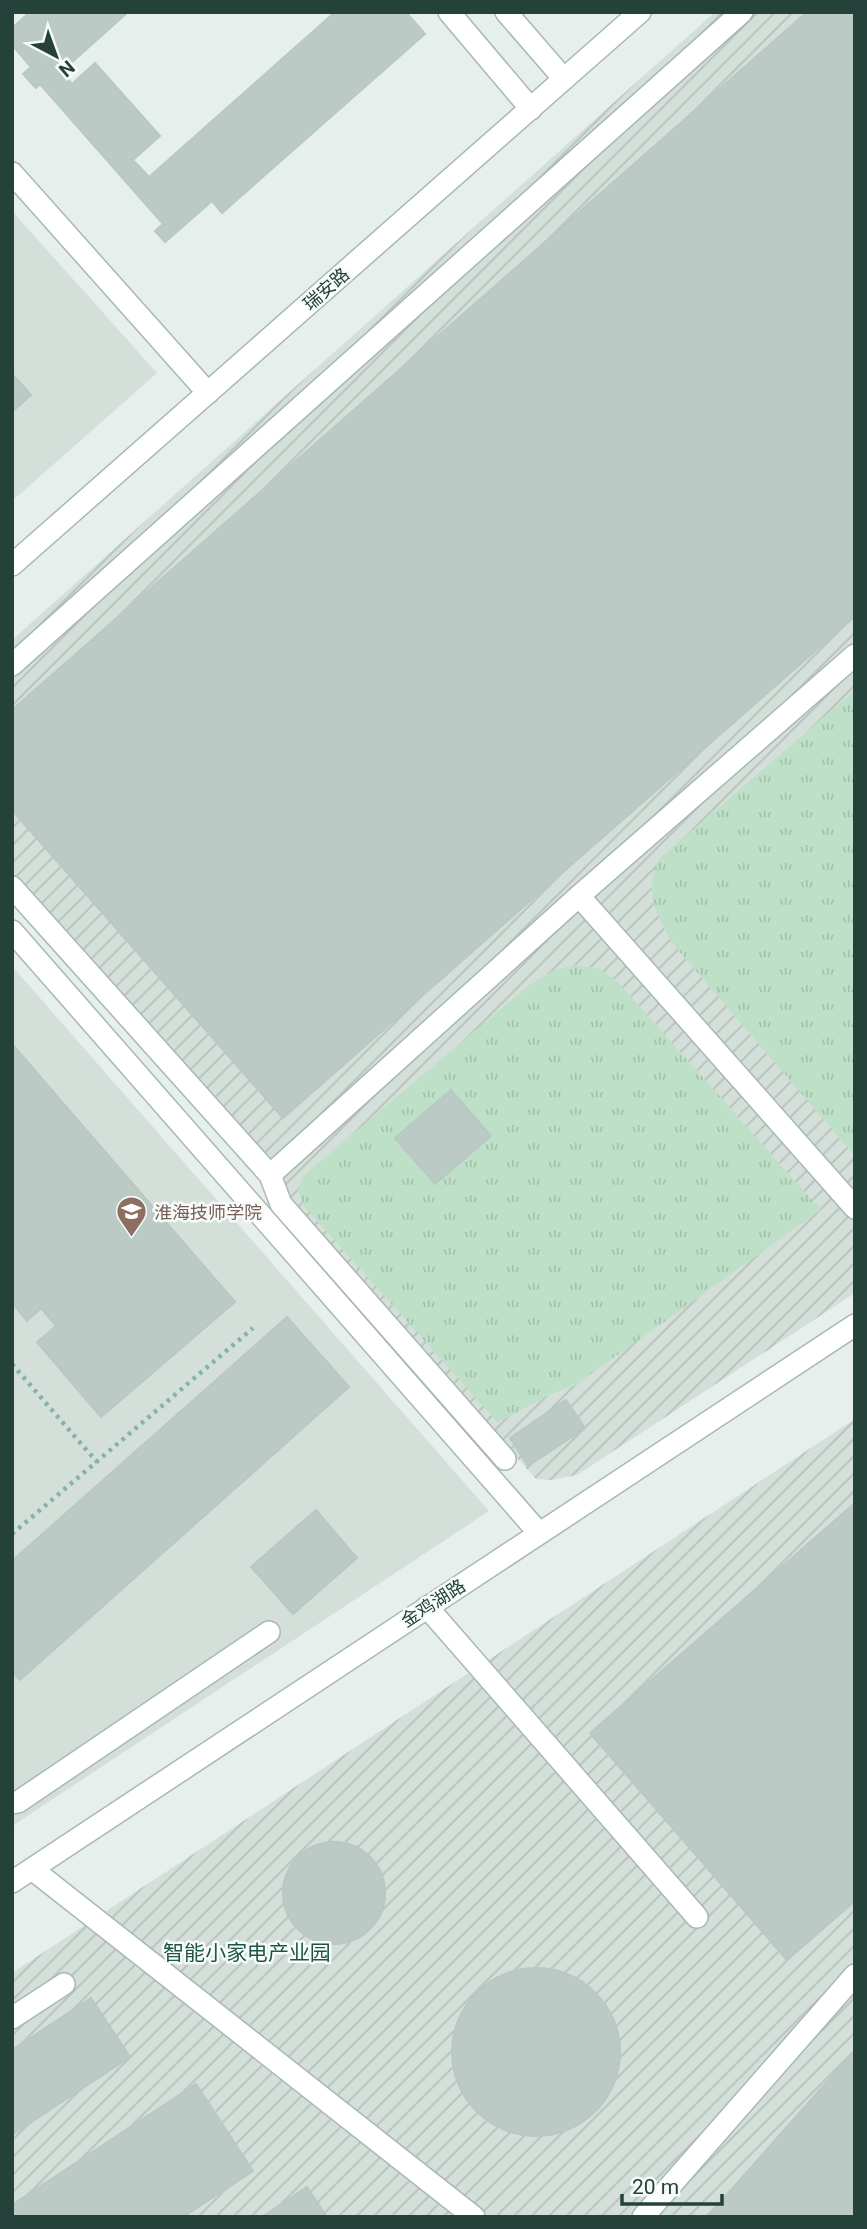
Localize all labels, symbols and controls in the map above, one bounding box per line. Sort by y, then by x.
north arrow [21,21,91,91]
text: N [54,55,79,82]
street label: 瑞安路 [299,263,353,315]
school or university icon: 淮海技师学院 [114,1195,148,1239]
place label: 淮海技师学院 [154,1202,262,1223]
street label: 金鸡湖路 [397,1575,469,1631]
district label: 智能小家电产业园 [163,1941,331,1965]
scale bar [622,2162,722,2206]
text: 20 m [632,2175,679,2199]

